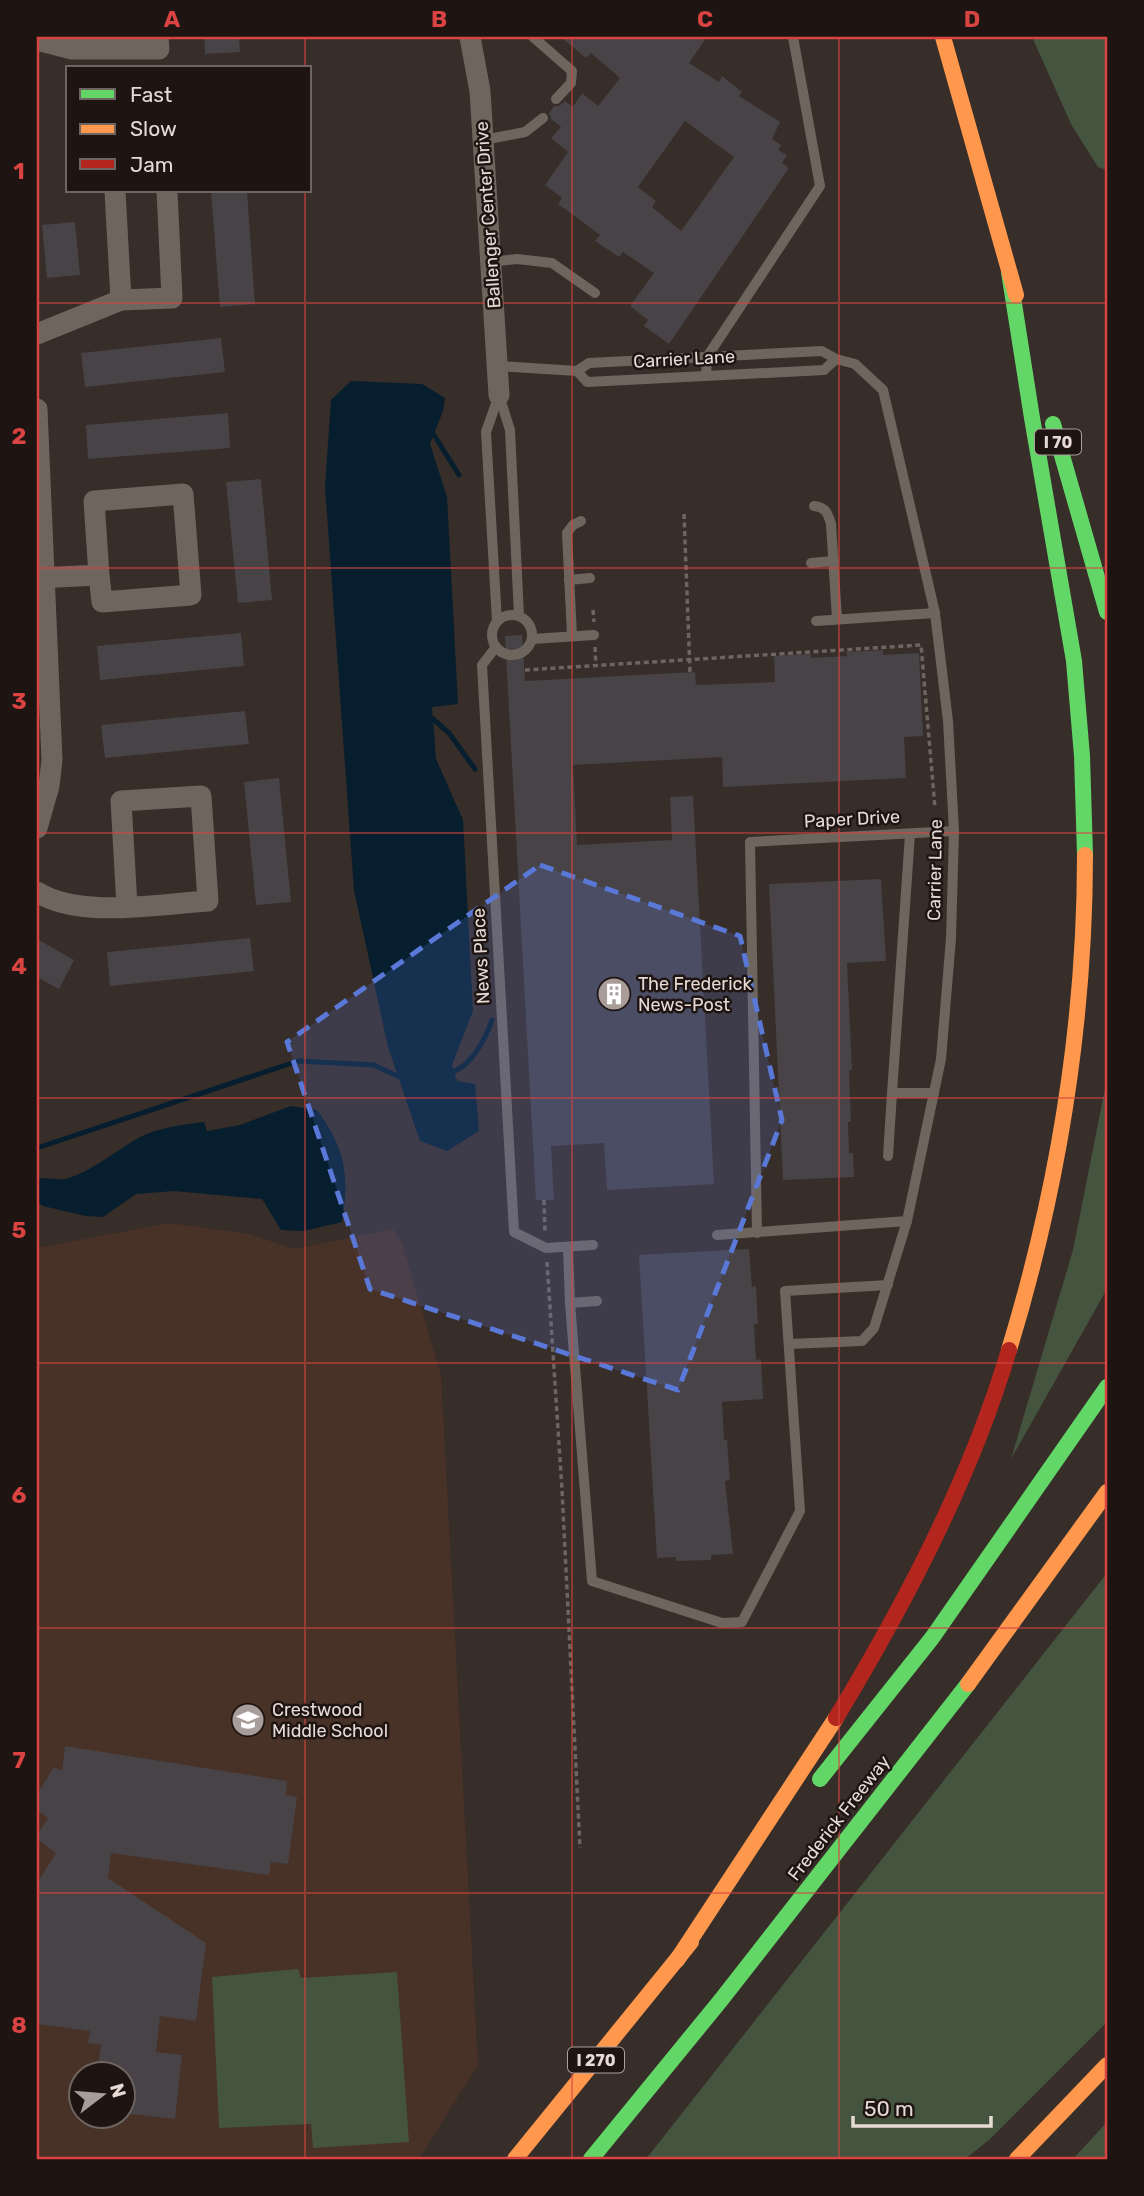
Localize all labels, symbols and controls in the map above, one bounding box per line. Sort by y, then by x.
text: A [164,5,181,33]
text: B [431,5,447,33]
text: C [697,5,713,33]
text: D [964,5,980,33]
legend [66,66,312,192]
text: Fast [130,82,172,107]
text: Slow [130,116,177,141]
street label: Ballenger Center Drive [470,121,506,309]
text: Jam [130,152,174,177]
text: 1 [13,157,25,185]
street label: Carrier Lane [633,345,735,373]
text: 2 [12,422,26,450]
road number: I 70 [1035,430,1081,454]
text: 3 [11,687,27,715]
street label: Paper Drive [803,805,901,833]
street label: Carrier Lane [923,819,947,921]
street label: News Place [468,907,494,1005]
text: 4 [11,952,27,980]
place label: The Frederick News-Post [638,973,752,1016]
building icon: The Frederick News-Post [595,975,633,1013]
text: 5 [12,1216,27,1244]
text: 6 [12,1481,27,1509]
place label: Crestwood Middle School [272,1699,388,1742]
school or university icon: Crestwood Middle School [229,1701,267,1739]
text: 7 [12,1746,26,1774]
street label: Frederick Freeway [783,1751,895,1885]
text: 8 [11,2011,27,2039]
road number: I 270 [568,2048,624,2072]
north arrow [66,2060,136,2130]
text: N [105,2081,131,2100]
scale bar [853,2084,992,2128]
text: 50 m [864,2096,914,2121]

